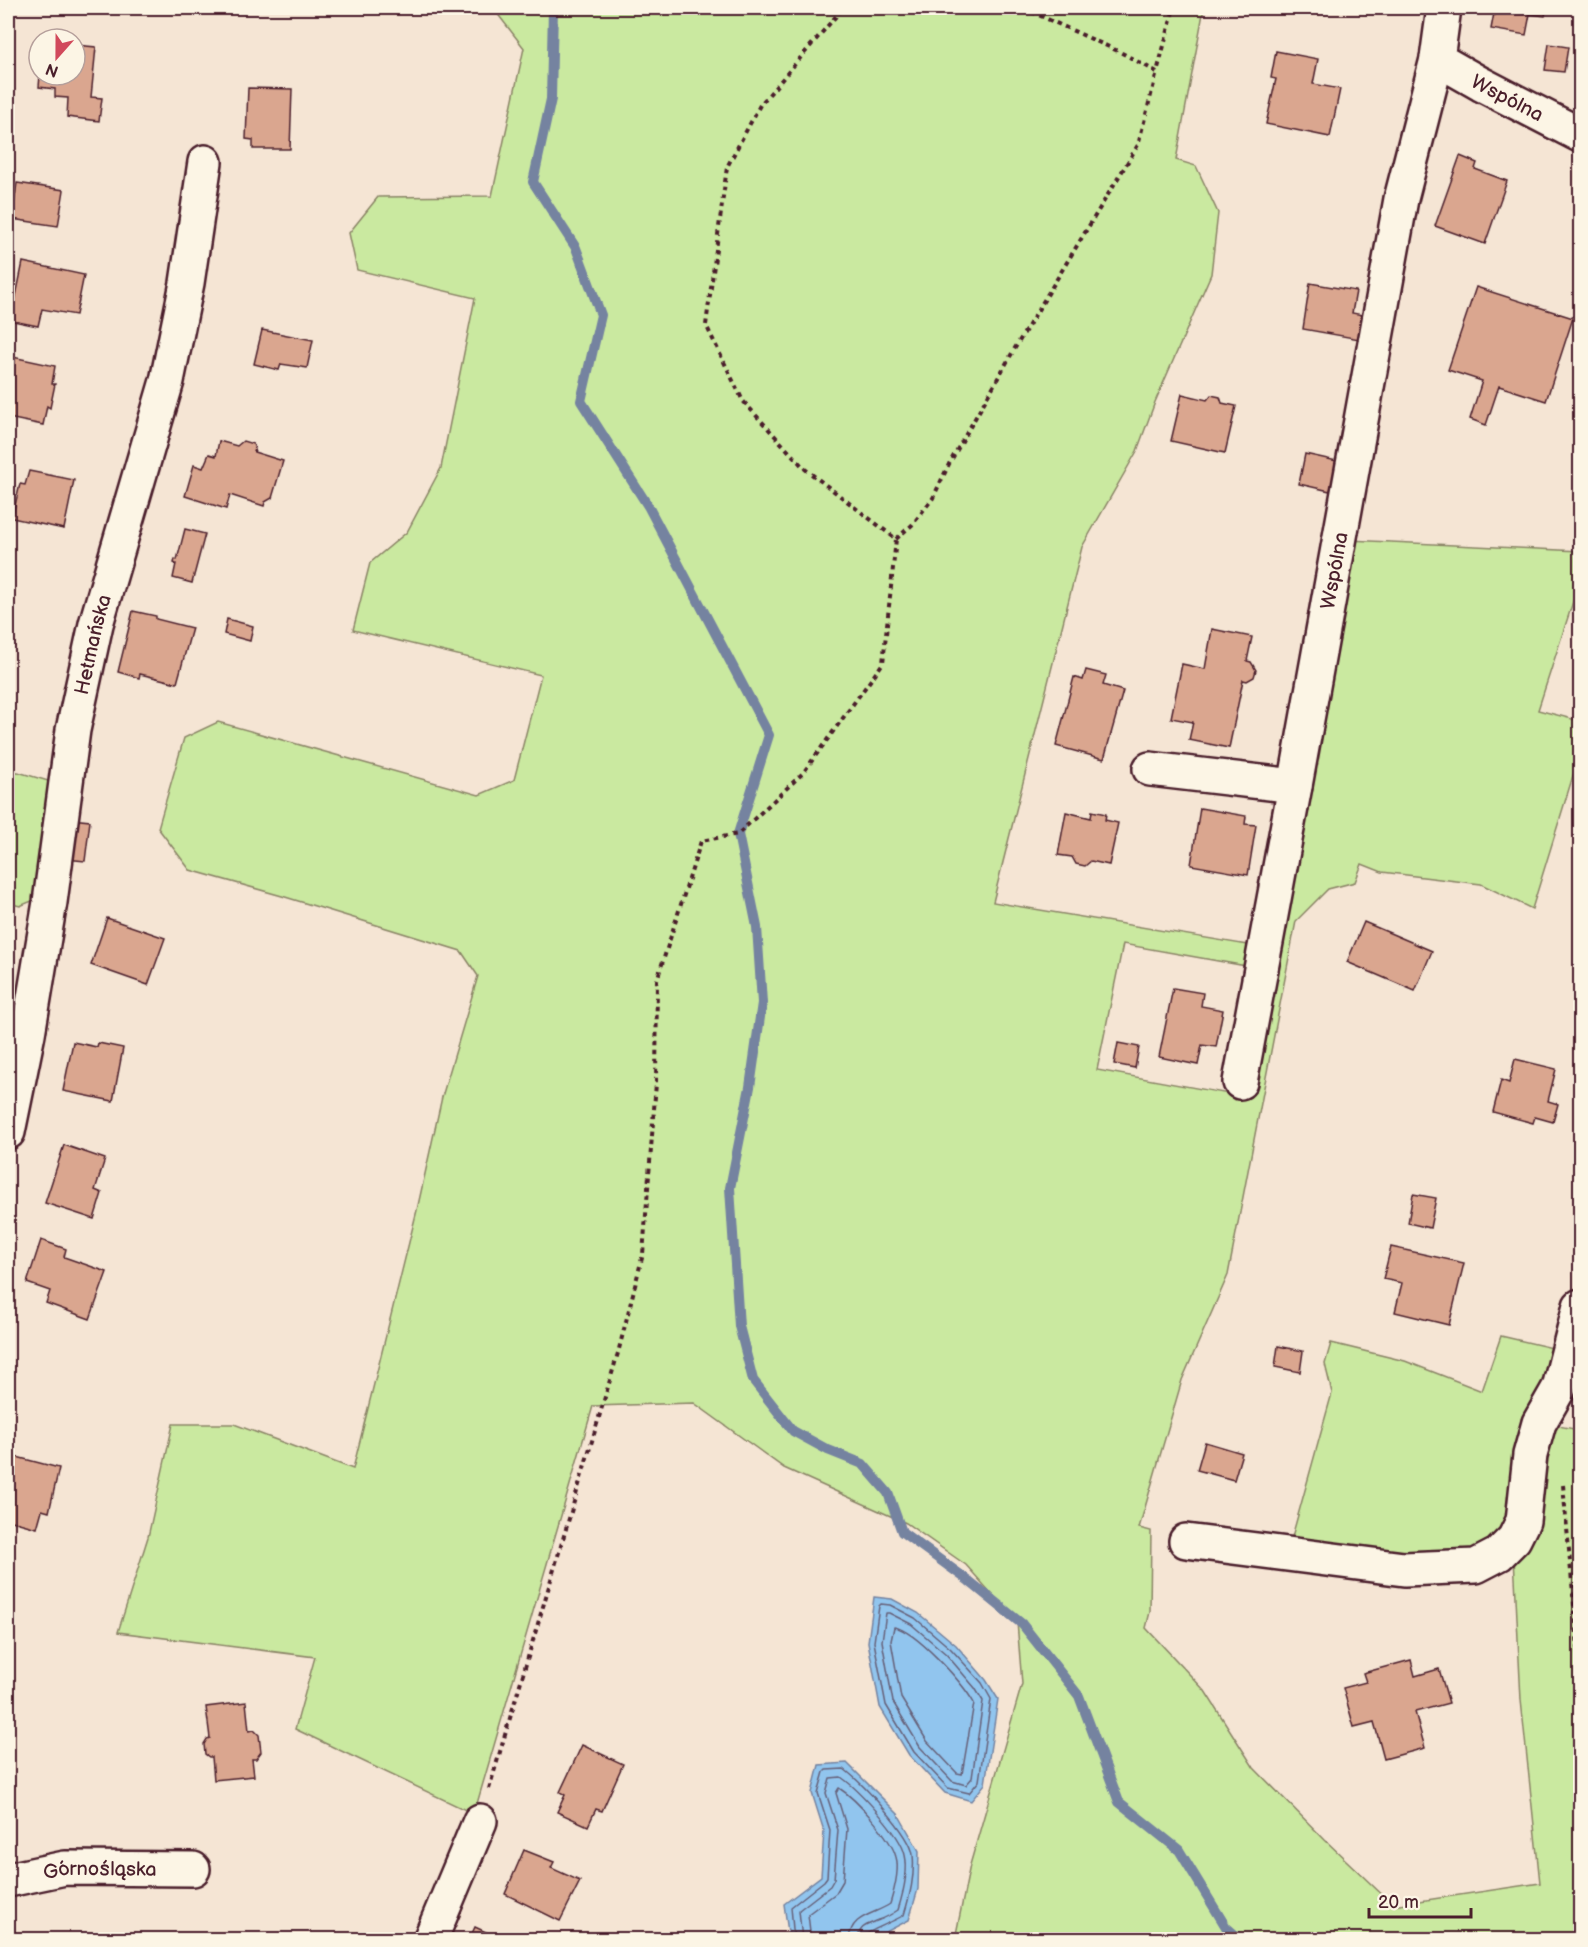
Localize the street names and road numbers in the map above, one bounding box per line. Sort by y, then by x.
street label: Wspólna [1467,70,1547,127]
street label: Wspólna [1316,530,1354,611]
street label: Hetmańska [70,592,117,697]
street label: Górnośląska [41,1856,157,1885]

